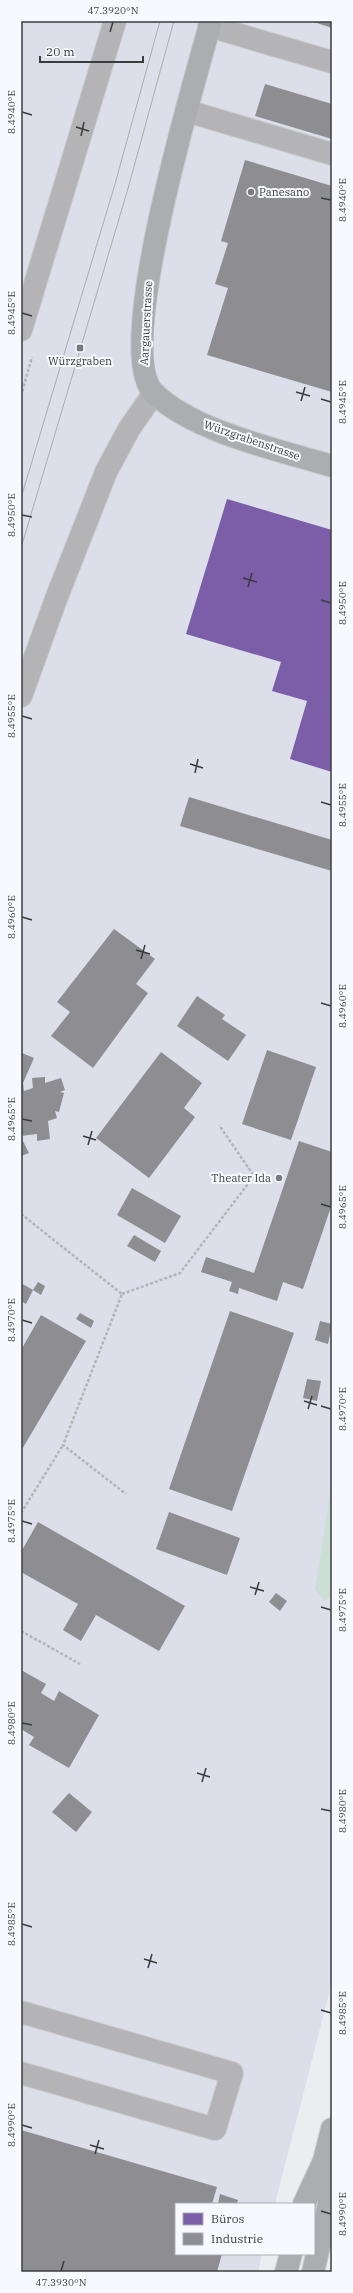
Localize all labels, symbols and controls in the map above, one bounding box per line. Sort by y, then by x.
text: 47.3920°N [87,4,139,17]
scale bar [40,38,143,64]
text: 20 m [46,44,75,59]
text: 8.4940°E [5,90,18,134]
text: 8.4940°E [336,178,349,222]
place label: Panesano [259,185,309,199]
marker: Panesano [246,187,256,197]
street label: Aargauerstrasse [137,280,155,366]
text: 8.4945°E [5,291,18,335]
marker: Würzgraben [75,343,85,353]
place label: Würzgraben [48,354,112,368]
text: 8.4945°E [336,380,349,424]
street label: Würzgrabenstrasse [202,417,302,463]
text: 8.4950°E [5,493,18,537]
text: 8.4950°E [336,581,349,625]
text: 8.4955°E [5,694,18,738]
text: 8.4955°E [336,783,349,827]
text: 8.4960°E [5,895,18,939]
text: 8.4960°E [336,984,349,1028]
text: 8.4965°E [5,1097,18,1141]
place label: Theater Ida [211,1171,271,1185]
marker: Theater Ida [274,1173,284,1183]
text: 8.4965°E [336,1185,349,1229]
text: 8.4970°E [5,1298,18,1342]
text: 8.4970°E [336,1387,349,1431]
text: 8.4975°E [5,1499,18,1543]
text: 8.4975°E [336,1588,349,1632]
text: 8.4980°E [5,1701,18,1745]
text: 8.4980°E [336,1789,349,1833]
text: 8.4985°E [5,1902,18,1946]
text: 8.4985°E [336,1991,349,2035]
text: 8.4990°E [5,2103,18,2147]
text: 8.4990°E [336,2192,349,2236]
legend [175,2203,315,2255]
text: Büros [211,2211,244,2226]
text: Industrie [211,2231,263,2246]
text: 47.3930°N [35,2276,87,2289]

